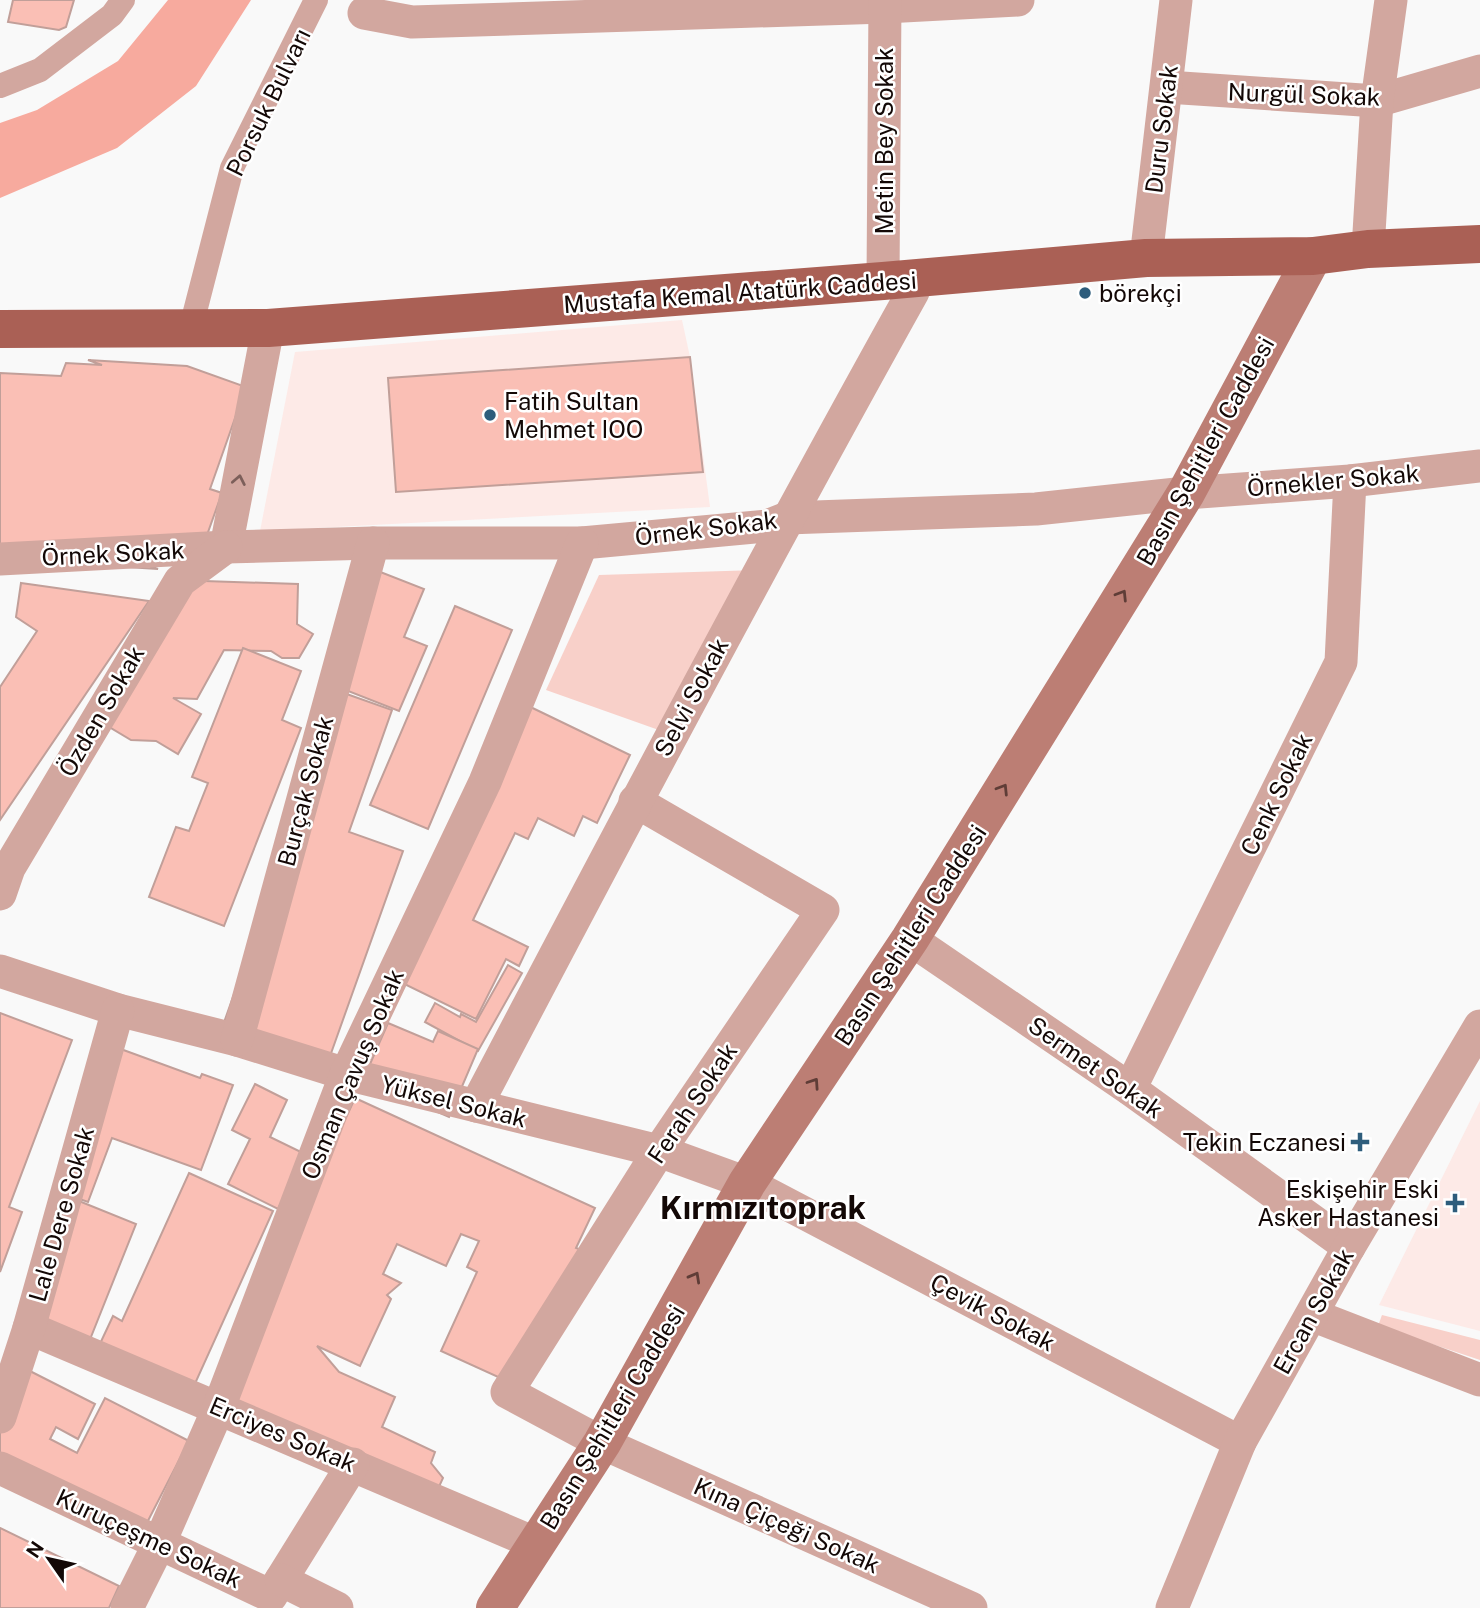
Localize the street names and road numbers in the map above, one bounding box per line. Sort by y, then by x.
street label: Porsuk Bulvarı [220,24,316,180]
street label: Metin Bey Sokak [870,48,898,235]
street label: Duru Sokak [1139,63,1183,195]
street label: Nurgül Sokak [1227,77,1381,111]
street label: Mustafa Kemal Atatürk Caddesi [563,266,917,318]
street label: Basın Şehitleri Caddesi [1130,332,1280,570]
street label: Örnekler Sokak [1246,458,1420,501]
street label: Örnek Sokak [633,504,779,551]
street label: Örnek Sokak [41,534,185,571]
street label: Selvi Sokak [648,633,734,761]
street label: Özden Sokak [51,640,150,781]
street label: Burçak Sokak [271,713,339,869]
street label: Cenk Sokak [1234,728,1318,860]
street label: Basın Şehitleri Caddesi [828,820,992,1050]
street label: Osman Çavuş Sokak [295,964,409,1184]
street label: Sermet Sokak [1023,1010,1169,1124]
street label: Ferah Sokak [642,1038,742,1168]
street label: Yüksel Sokak [378,1069,530,1133]
street label: Lale Dere Sokak [23,1123,99,1305]
street label: Ercan Sokak [1267,1243,1359,1379]
street label: Çevik Sokak [926,1268,1060,1356]
street label: Basın Şehitleri Caddesi [534,1300,690,1534]
street label: Erciyes Sokak [206,1391,360,1477]
street label: Kına Çiçeği Sokak [690,1471,884,1579]
street label: Kuruçeşme Sokak [52,1483,246,1593]

